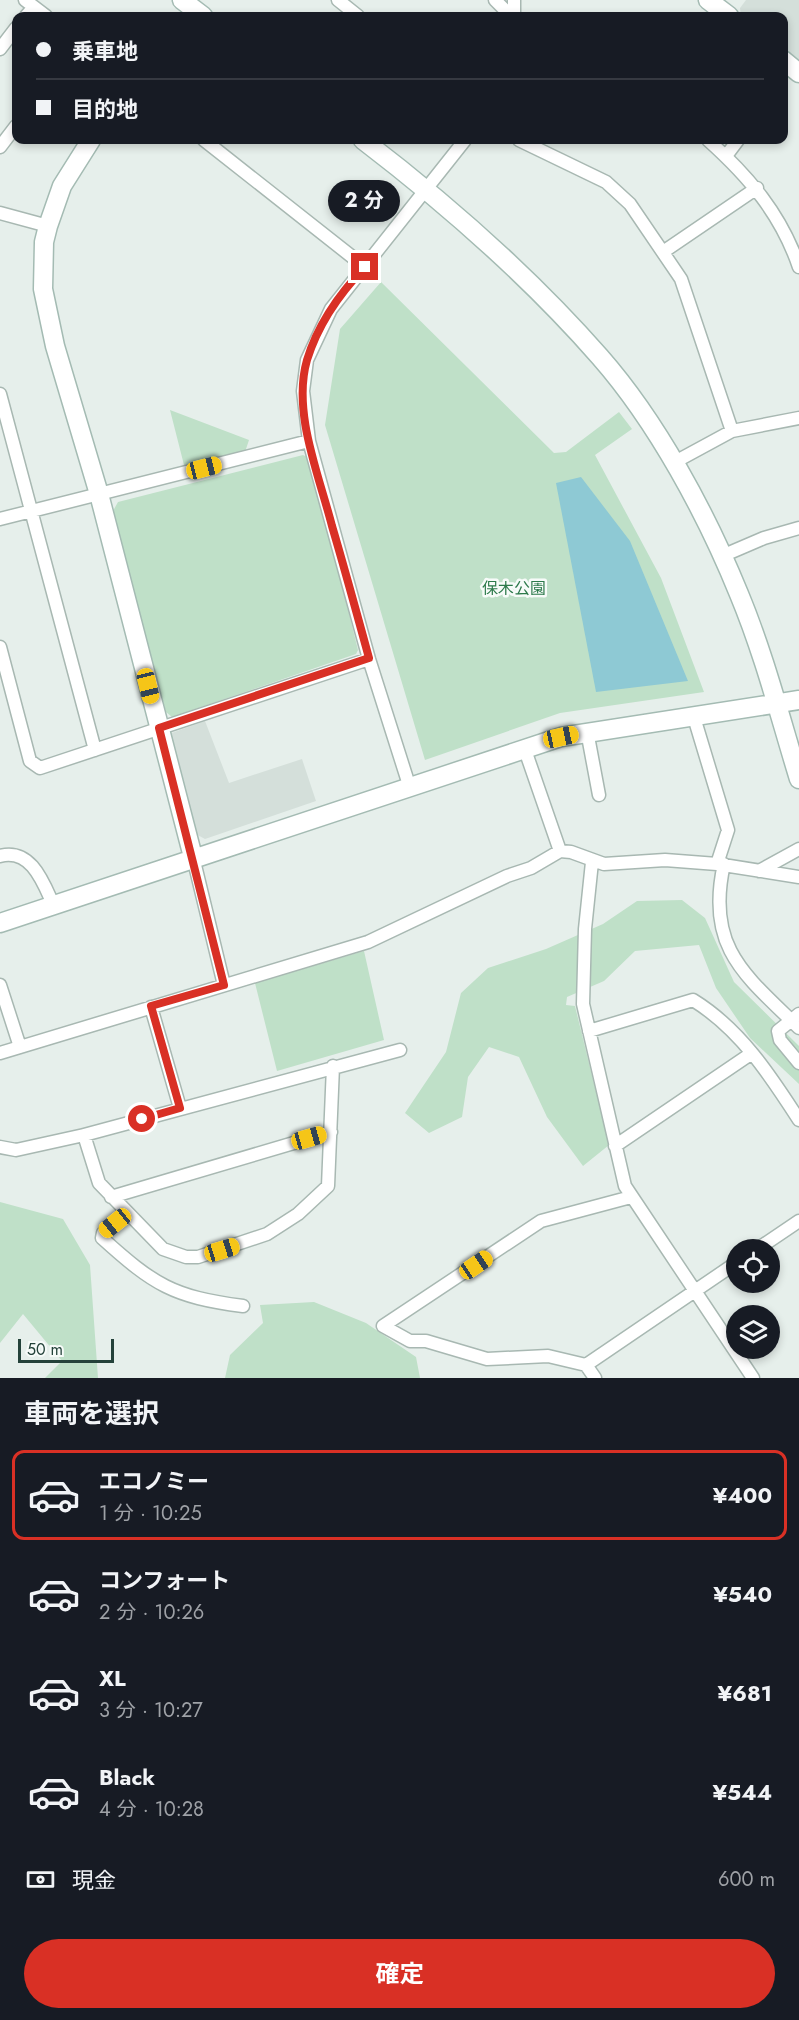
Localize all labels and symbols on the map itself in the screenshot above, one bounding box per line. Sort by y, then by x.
callout: 2 分 [329,180,401,222]
route end [351,253,378,280]
car [184,455,224,481]
park label: 保木公園 [482,577,546,600]
car [135,666,161,706]
car [542,724,580,750]
route start [128,1105,155,1132]
car [289,1124,329,1152]
car [95,1205,135,1241]
car [202,1236,242,1264]
car [456,1247,496,1283]
scale bar [18,1336,114,1364]

